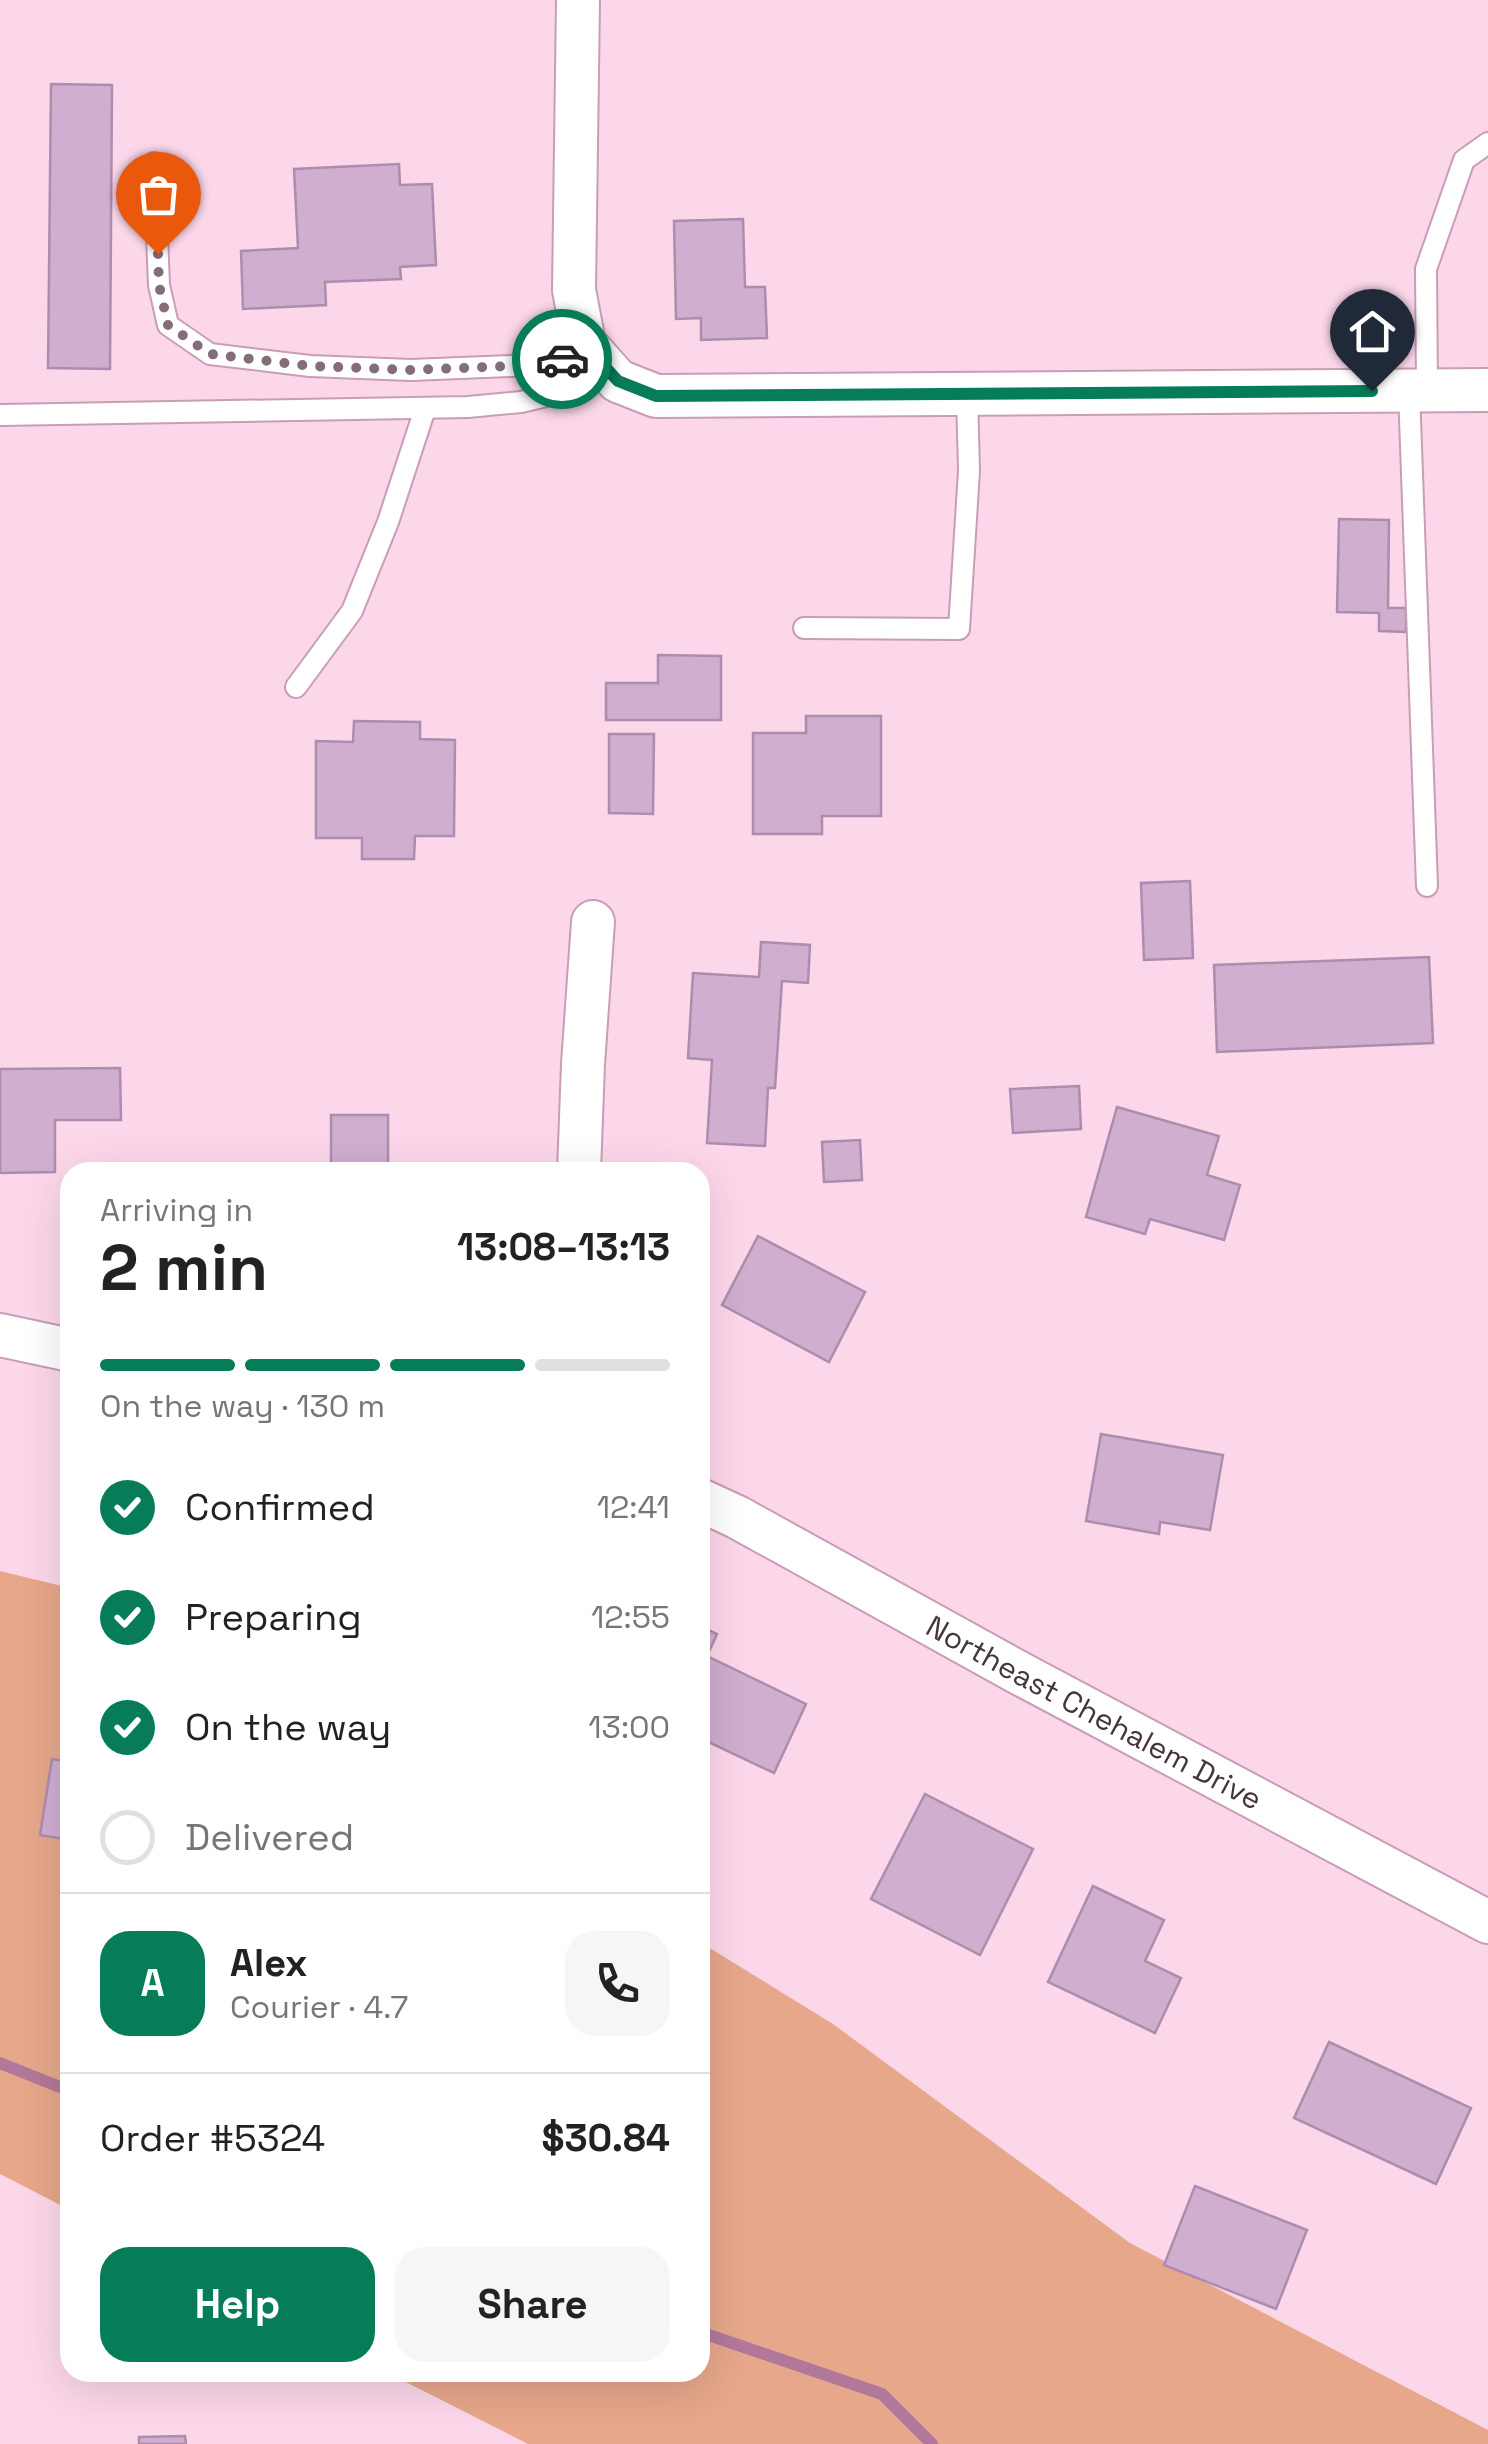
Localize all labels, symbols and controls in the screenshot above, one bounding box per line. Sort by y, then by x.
pin [116,152,201,255]
icon: bag [131,167,186,222]
pin [1330,289,1415,392]
icon: home [1345,304,1400,359]
courier [512,309,612,409]
icon: car [535,332,590,387]
text: Arriving in [100,1190,253,1230]
text: 13:08–13:13 [457,1223,670,1271]
text: 2 min [100,1226,268,1309]
text: On the way · 130 m [100,1386,385,1426]
icon: check [100,1480,155,1535]
text: Confirmed [185,1483,375,1531]
text: 12:41 [597,1487,670,1527]
icon: check [100,1590,155,1645]
text: Preparing [185,1593,362,1641]
text: 12:55 [591,1597,670,1637]
street label: Northeast Chehalem Drive [920,1606,1269,1818]
icon: check [100,1700,155,1755]
text: On the way [185,1703,391,1751]
text: 13:00 [588,1707,670,1747]
text: Delivered [185,1813,354,1861]
button: phone [565,1931,670,2036]
text: Alex [230,1939,307,1987]
text: A [140,1959,165,2007]
text: Courier · 4.7 [230,1987,408,2027]
text: Order #5324 [100,2114,325,2162]
text: $30.84 [541,2114,670,2162]
button: Help [100,2247,375,2362]
button: Share [395,2247,670,2362]

